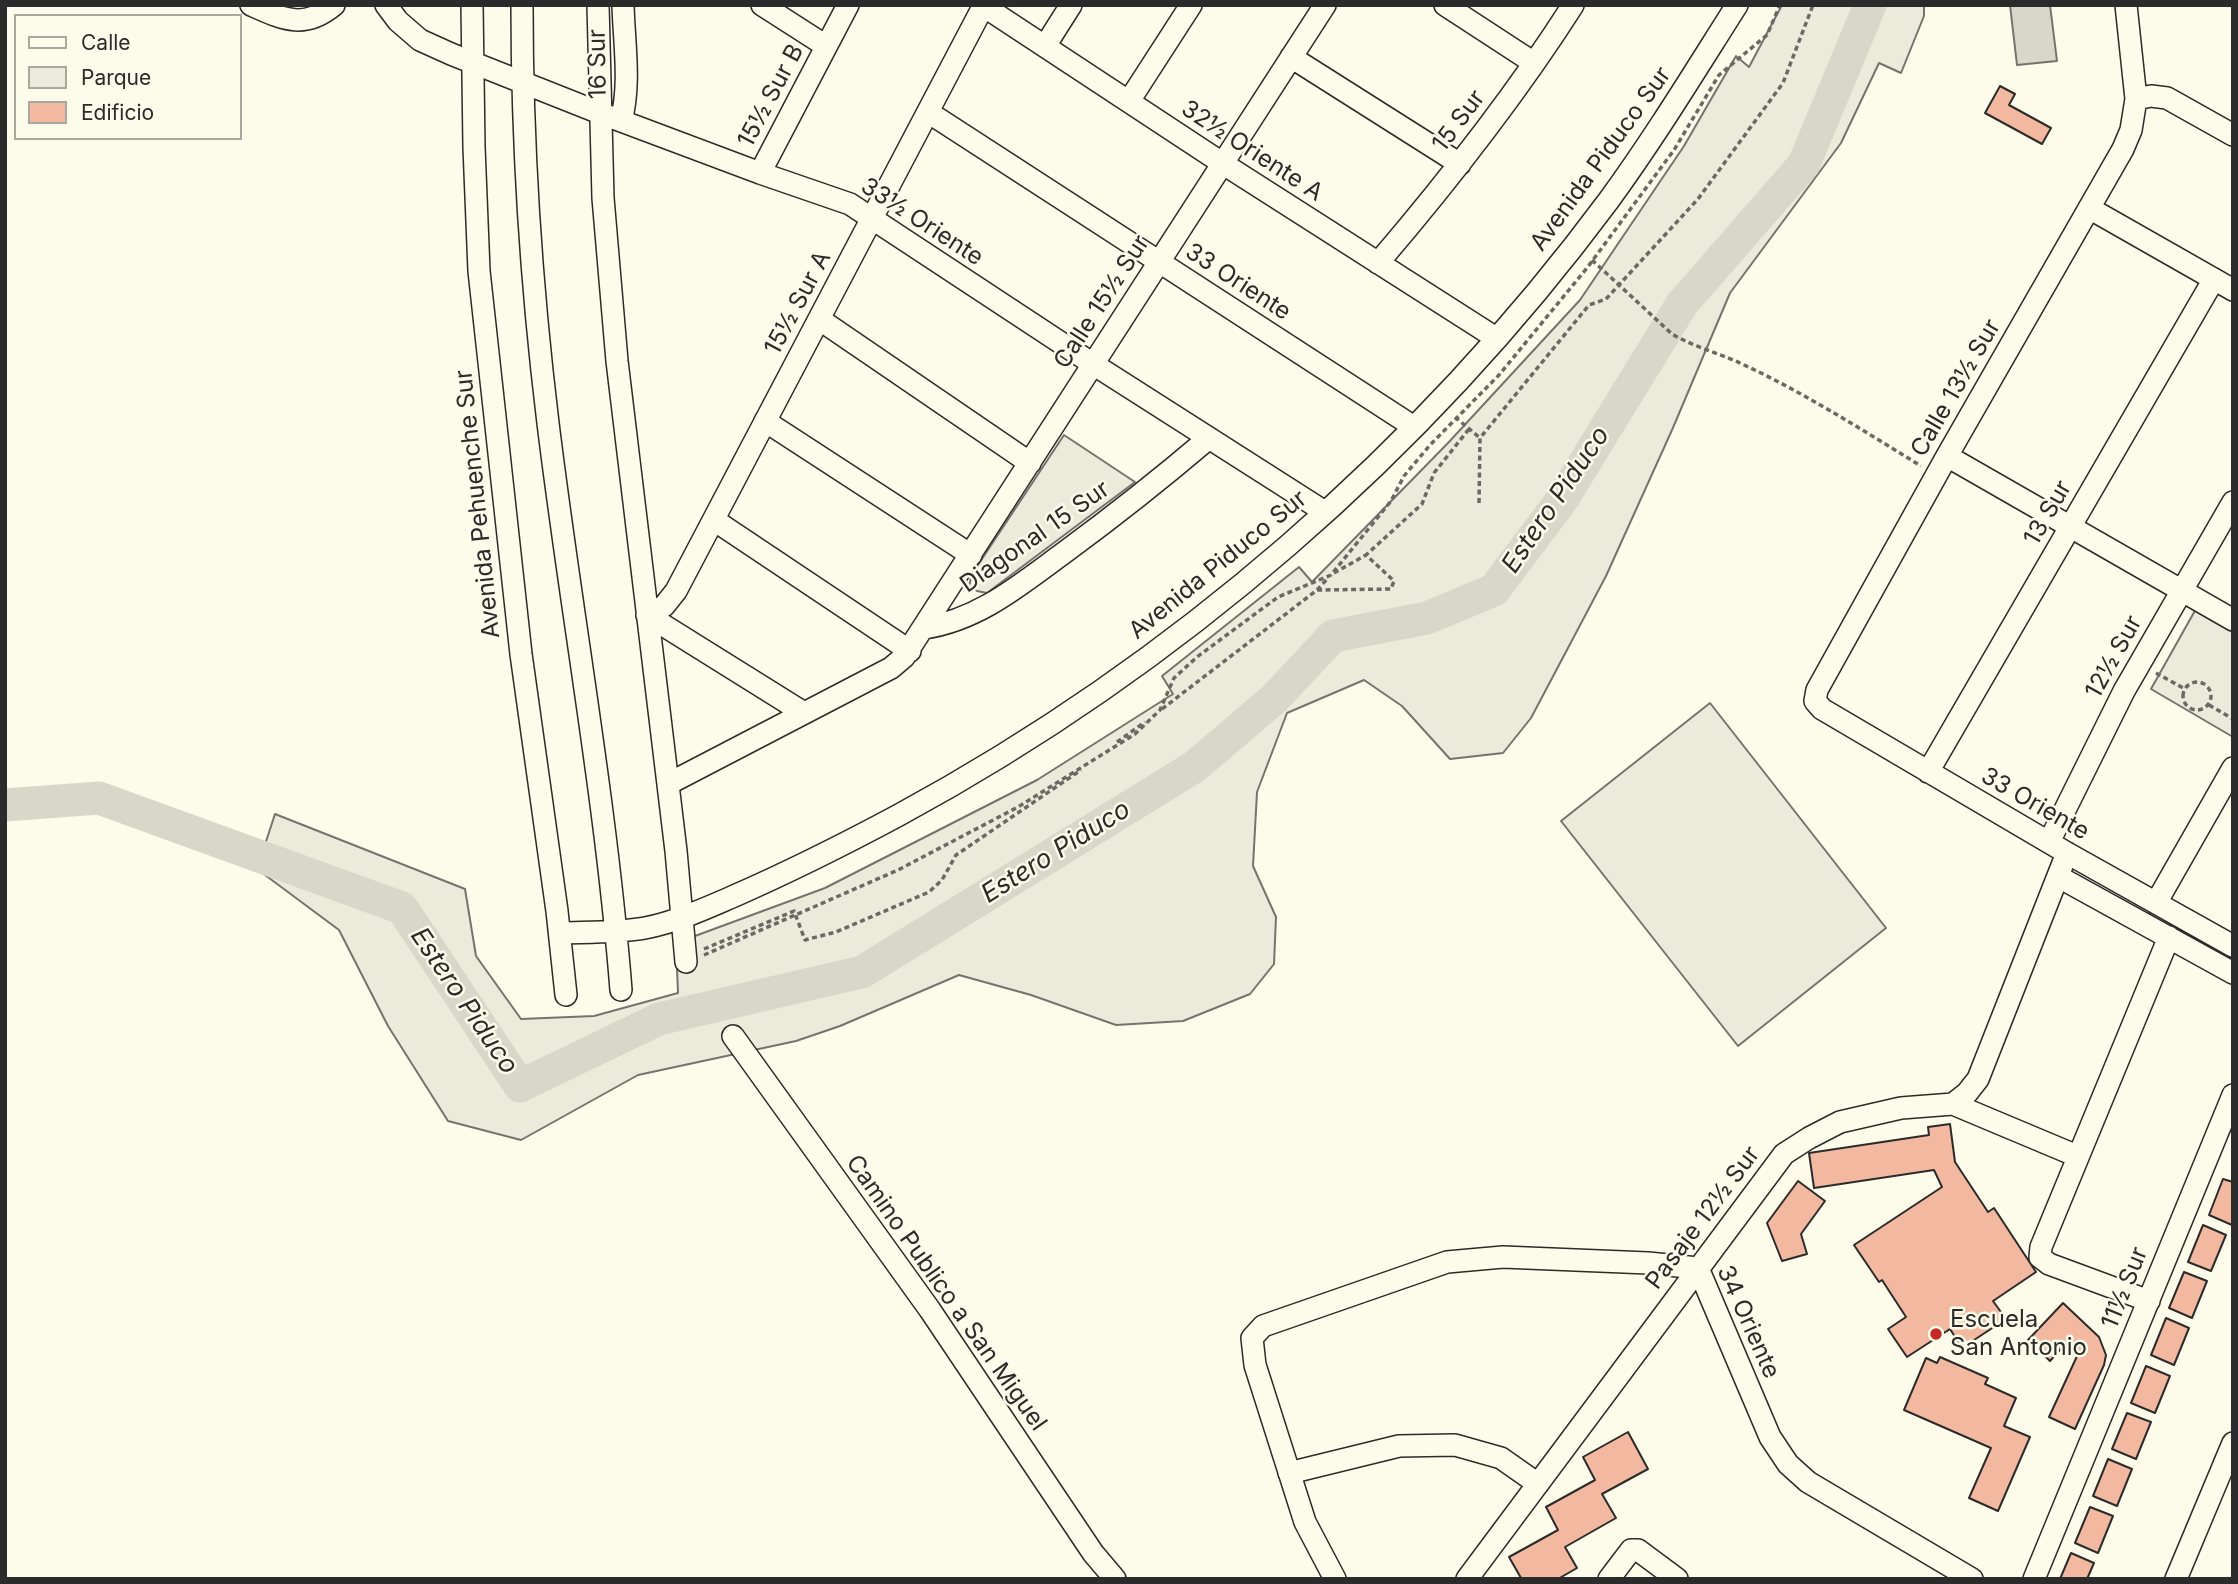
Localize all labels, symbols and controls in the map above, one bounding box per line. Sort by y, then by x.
legend [14,14,242,140]
street label: 16 Sur [583,29,613,99]
text: Calle [81,30,131,55]
street label: 15½ Sur B [732,40,810,152]
street label: Avenida Piduco Sur [1525,61,1677,257]
text: Parque [81,65,151,90]
street label: 15 Sur [1427,84,1491,158]
street label: 32½ Oriente A [1176,94,1328,208]
text: Edificio [81,100,154,125]
street label: 33½ Oriente [855,172,989,272]
street label: Calle 15½ Sur [1048,230,1156,374]
street label: 33 Oriente [1180,237,1296,327]
street label: 15½ Sur A [759,246,837,360]
street label: Calle 13½ Sur [1905,314,2007,462]
street label: Avenida Pehuenche Sur [450,368,506,640]
water label: Estero Piduco [1496,421,1616,579]
street label: Diagonal 15 Sur [955,475,1115,599]
street label: 13 Sur [2018,476,2078,550]
street label: Avenida Piduco Sur [1123,484,1313,646]
street label: 12½ Sur [2080,611,2148,703]
street label: 33 Oriente [1976,762,2094,846]
water label: Estero Piduco [976,794,1136,910]
water label: Estero Piduco [404,922,524,1080]
street label: Pasaje 12½ Sur [1640,1141,1766,1295]
street label: Camino Publico a San Miguel [840,1150,1052,1436]
street label: 11½ Sur [2096,1243,2154,1333]
street label: 34 Oriente [1710,1261,1786,1383]
place label: Escuela San Antonio [1950,1306,2087,1362]
marker: Escuela San Antonio [1928,1326,1944,1342]

